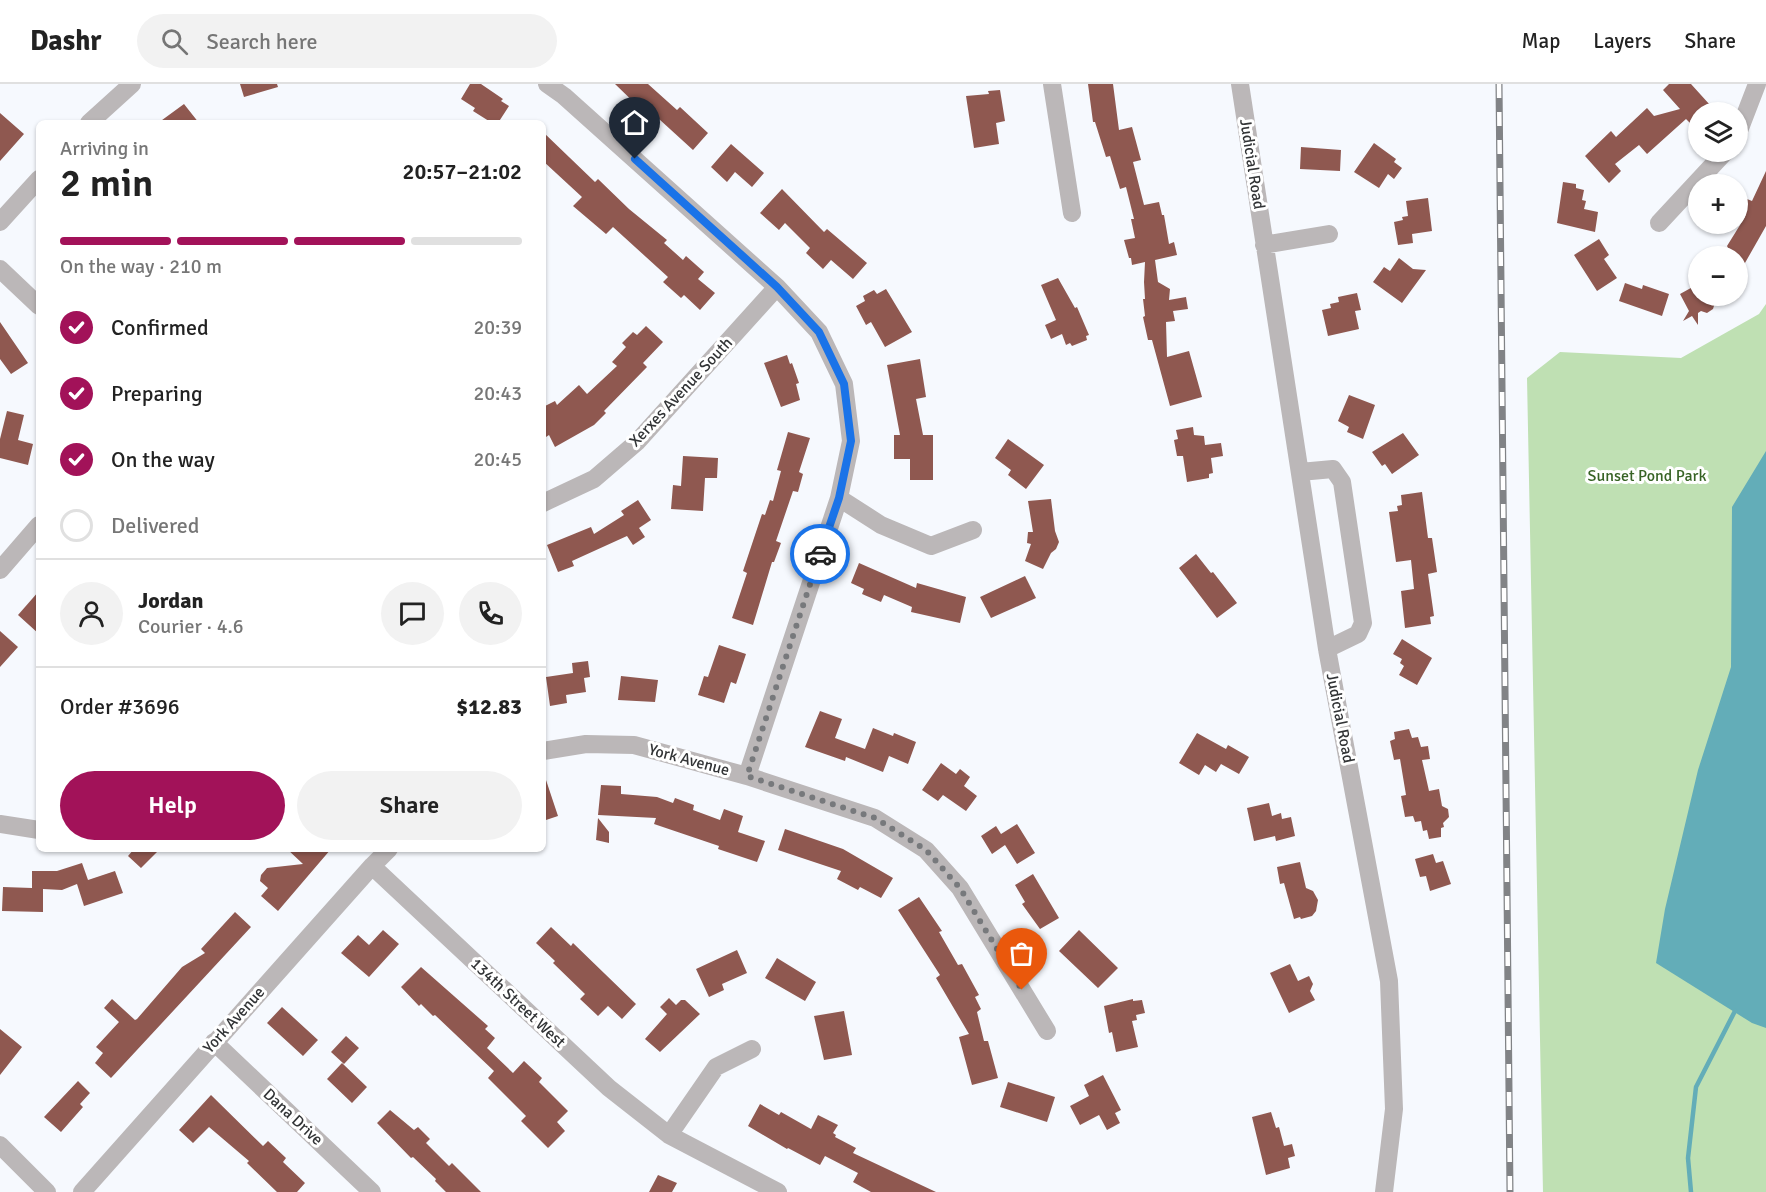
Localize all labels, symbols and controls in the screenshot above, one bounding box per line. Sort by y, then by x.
search box [137,14,557,68]
text: Dashr [30,24,101,58]
icon: search [158,25,191,58]
text: Search here [206,28,317,55]
text: Map [1522,28,1560,54]
text: Layers [1593,28,1651,54]
text: Share [1684,28,1736,54]
pin [609,97,660,159]
map controls [1688,102,1748,306]
button: layers [1688,102,1748,162]
icon: home [618,106,651,139]
street label: Judicial Road [1235,117,1269,211]
text: Arriving in [60,136,149,161]
text: 20:57–21:02 [403,158,522,185]
text: 2 min [60,159,153,207]
button: + [1688,174,1748,234]
button: − [1688,246,1748,306]
text: On the way · 210 m [60,254,222,279]
icon: check [60,311,93,344]
text: Confirmed [111,314,209,341]
text: 20:39 [473,315,522,340]
street label: Xerxes Avenue South [625,333,737,451]
icon: check [60,377,93,410]
text: Preparing [111,380,203,407]
text: 20:43 [473,381,522,406]
icon: check [60,443,93,476]
text: On the way [111,446,215,473]
text: 20:45 [473,447,522,472]
park label: Sunset Pond Park [1588,466,1706,486]
text: Delivered [111,512,199,539]
courier [790,524,850,584]
icon: car [804,538,837,571]
button: person [60,582,123,645]
button: chat [381,582,444,645]
button: phone [459,582,522,645]
text: Jordan [138,587,204,614]
text: Courier · 4.6 [138,614,244,639]
street label: Judicial Road [1321,671,1359,765]
text: Order #3696 [60,693,180,720]
text: $12.83 [456,693,522,720]
street label: York Avenue [646,740,732,780]
button: Help [60,771,285,840]
button: Share [297,771,522,840]
pin [996,928,1047,990]
icon: bag [1005,937,1038,970]
street label: 134th Street West [466,954,570,1052]
street label: York Avenue [199,982,269,1058]
street label: Dana Drive [259,1084,327,1150]

